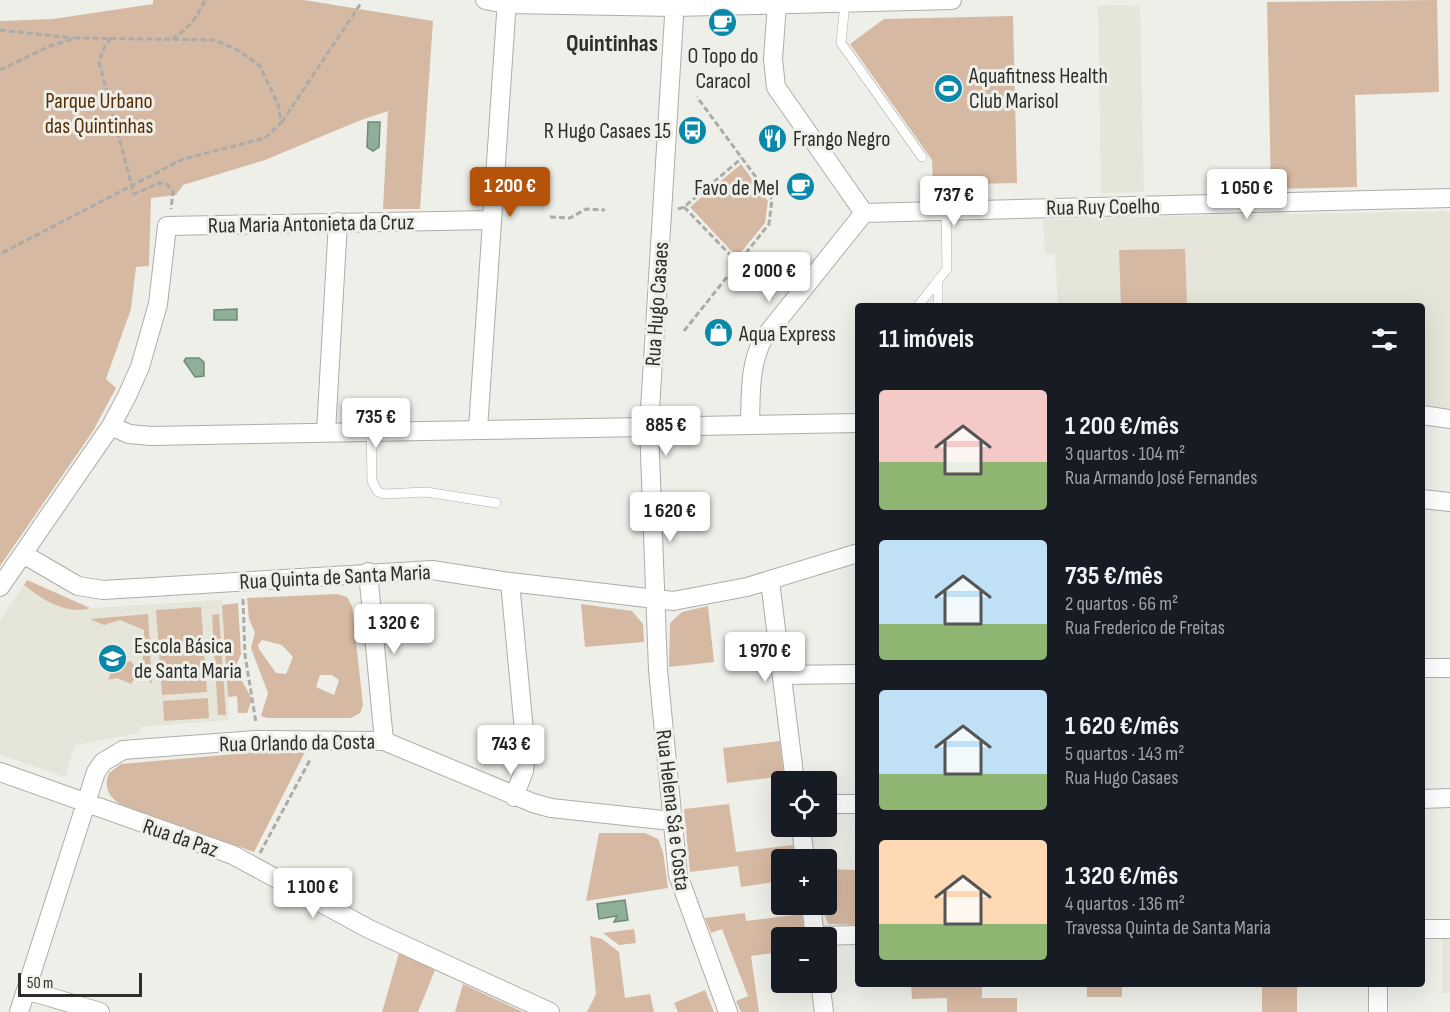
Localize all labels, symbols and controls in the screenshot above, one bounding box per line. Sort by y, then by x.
cafe icon: O Topo do Caracol [707,7,739,39]
district label: Quintinhas [566,29,658,58]
place label: O Topo do Caracol [688,43,759,95]
place label: Aquafitness Health Club Marisol [968,63,1108,115]
sports icon: Aquafitness Health Club Marisol [932,72,964,104]
park label: Parque Urbano das Quintinhas [45,88,153,140]
bus stop icon: R Hugo Casaes 15 [676,114,708,146]
place label: R Hugo Casaes 15 [544,118,671,145]
restaurant icon: Frango Negro [756,122,788,154]
place label: Frango Negro [793,126,890,153]
pin: 1 200 € [455,167,565,218]
pin: 1 050 € [1192,169,1302,220]
cafe icon: Favo de Mel [784,171,816,203]
text: 1 200 € [484,174,536,198]
place label: Favo de Mel [694,175,779,202]
pin: 737 € [912,176,996,227]
text: 1 050 € [1221,176,1273,200]
text: 737 € [934,183,974,207]
street label: Rua Ruy Coelho [1046,193,1160,222]
street label: Rua Maria Antonieta da Cruz [208,209,414,240]
street label: Rua Hugo Casaes [640,241,675,367]
pin: 2 000 € [714,252,824,303]
text: 2 000 € [742,259,796,283]
shop icon: Aqua Express [702,317,734,349]
place label: Aqua Express [738,321,836,348]
icon: filters [1368,323,1401,356]
text: 11 imóveis [879,324,974,355]
pin: 735 € [334,398,418,449]
text: 735 € [356,405,396,429]
pin: 885 € [624,406,708,457]
text: 1 200 €/mês [1065,411,1179,442]
text: 885 € [645,413,687,437]
icon: home [927,414,999,486]
text: 3 quartos · 104 m² [1065,442,1185,466]
text: Rua Armando José Fernandes [1065,466,1257,490]
pin: 1 620 € [615,492,725,543]
text: 1 620 € [644,499,696,523]
street label: Rua Quinta de Santa Maria [239,559,431,596]
text: 735 €/mês [1065,561,1163,592]
icon: home [927,564,999,636]
text: 2 quartos · 66 m² [1065,592,1178,616]
pin: 1 320 € [339,604,449,655]
text: 1 320 € [368,611,420,635]
text: Rua Frederico de Freitas [1065,616,1225,640]
pin: 1 970 € [710,632,820,683]
place label: Escola Básica de Santa Maria [134,633,242,685]
text: 1 970 € [739,639,791,663]
school or university icon: Escola Básica de Santa Maria [97,642,129,674]
text: 1 620 €/mês [1065,711,1179,742]
icon: home [927,714,999,786]
pin: 743 € [469,725,553,776]
street label: Rua Helena Sá e Costa [649,728,696,892]
street label: Rua Orlando da Costa [219,729,375,758]
text: 743 € [491,732,531,756]
text: 5 quartos · 143 m² [1065,742,1184,766]
text: Rua Hugo Casaes [1065,766,1178,790]
map controls [771,771,837,993]
button: locate [771,771,837,837]
street label: Rua da Paz [139,813,222,864]
button: + [771,849,837,915]
text: 1 320 €/mês [1065,861,1178,892]
icon: home [927,864,999,936]
pin: 1 100 € [258,868,368,919]
text: 1 100 € [287,875,339,899]
text: 4 quartos · 136 m² [1065,892,1185,916]
text: Travessa Quinta de Santa Maria [1065,916,1271,940]
button: − [771,927,837,993]
scale bar [18,970,142,998]
text: 50 m [27,974,53,993]

